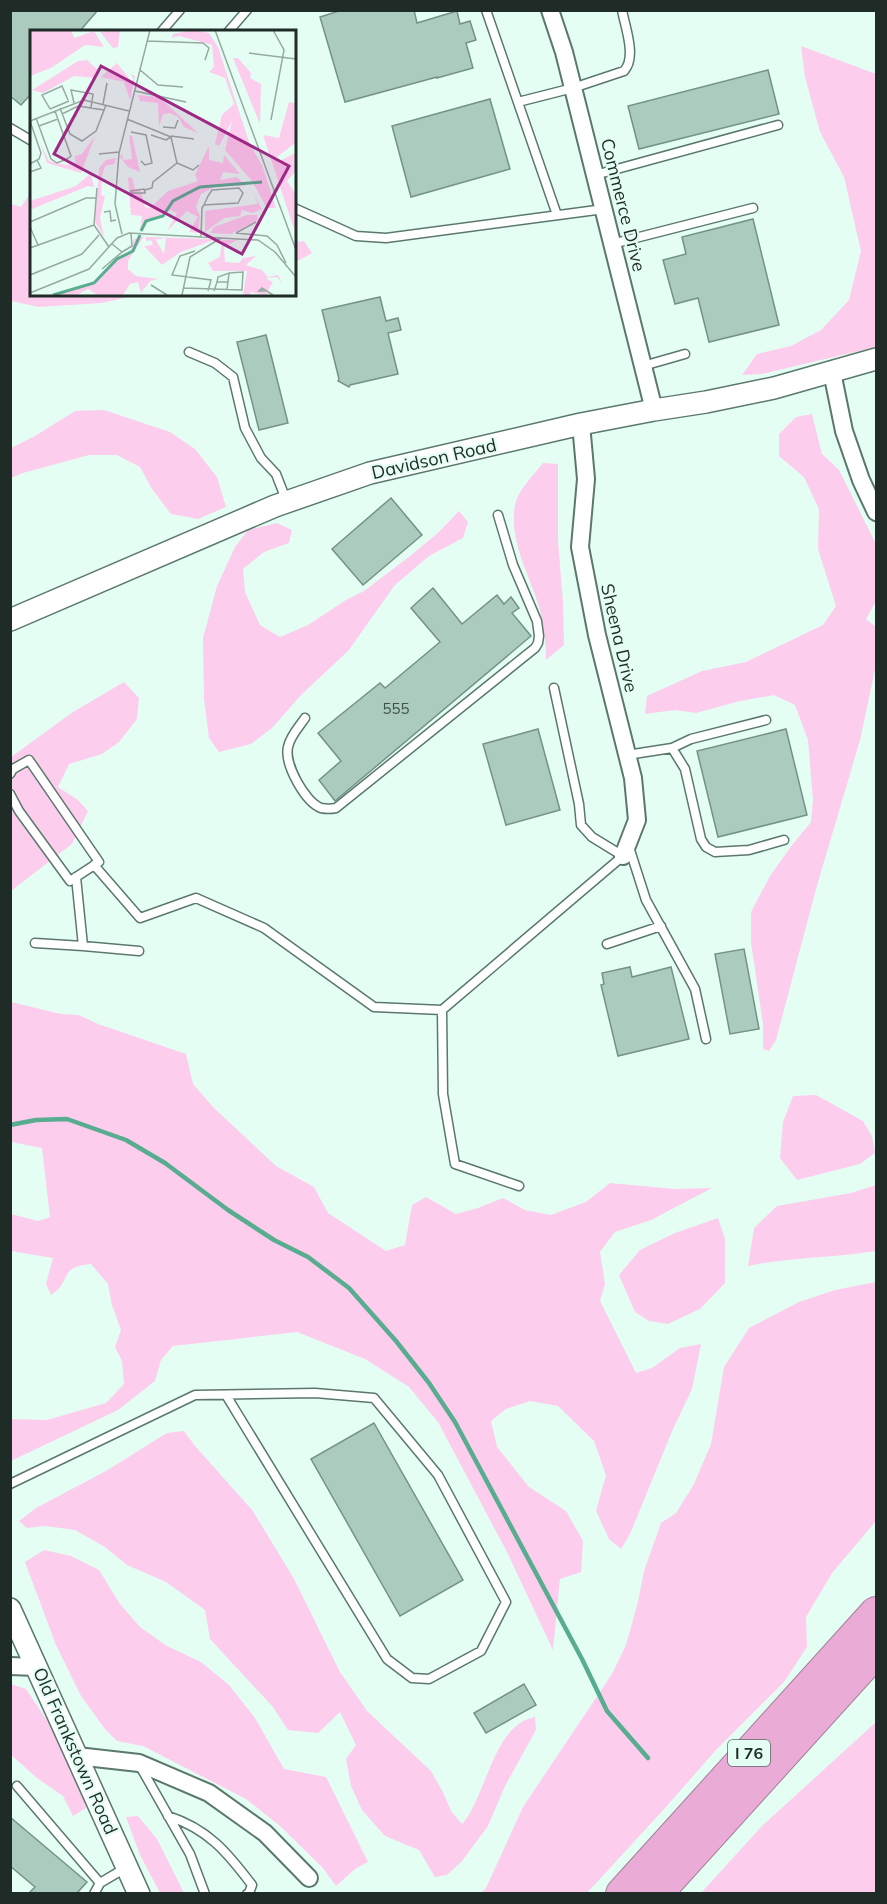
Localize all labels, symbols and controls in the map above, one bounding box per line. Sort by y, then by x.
inset map [30,30,296,296]
street label: Commerce Drive [596,136,651,274]
street label: Davidson Road [369,433,499,484]
street label: Sheena Drive [596,581,643,694]
house number: 555 [382,699,410,718]
street label: Old Frankstown Road [28,1664,123,1838]
road number: I 76 [728,1740,770,1766]

